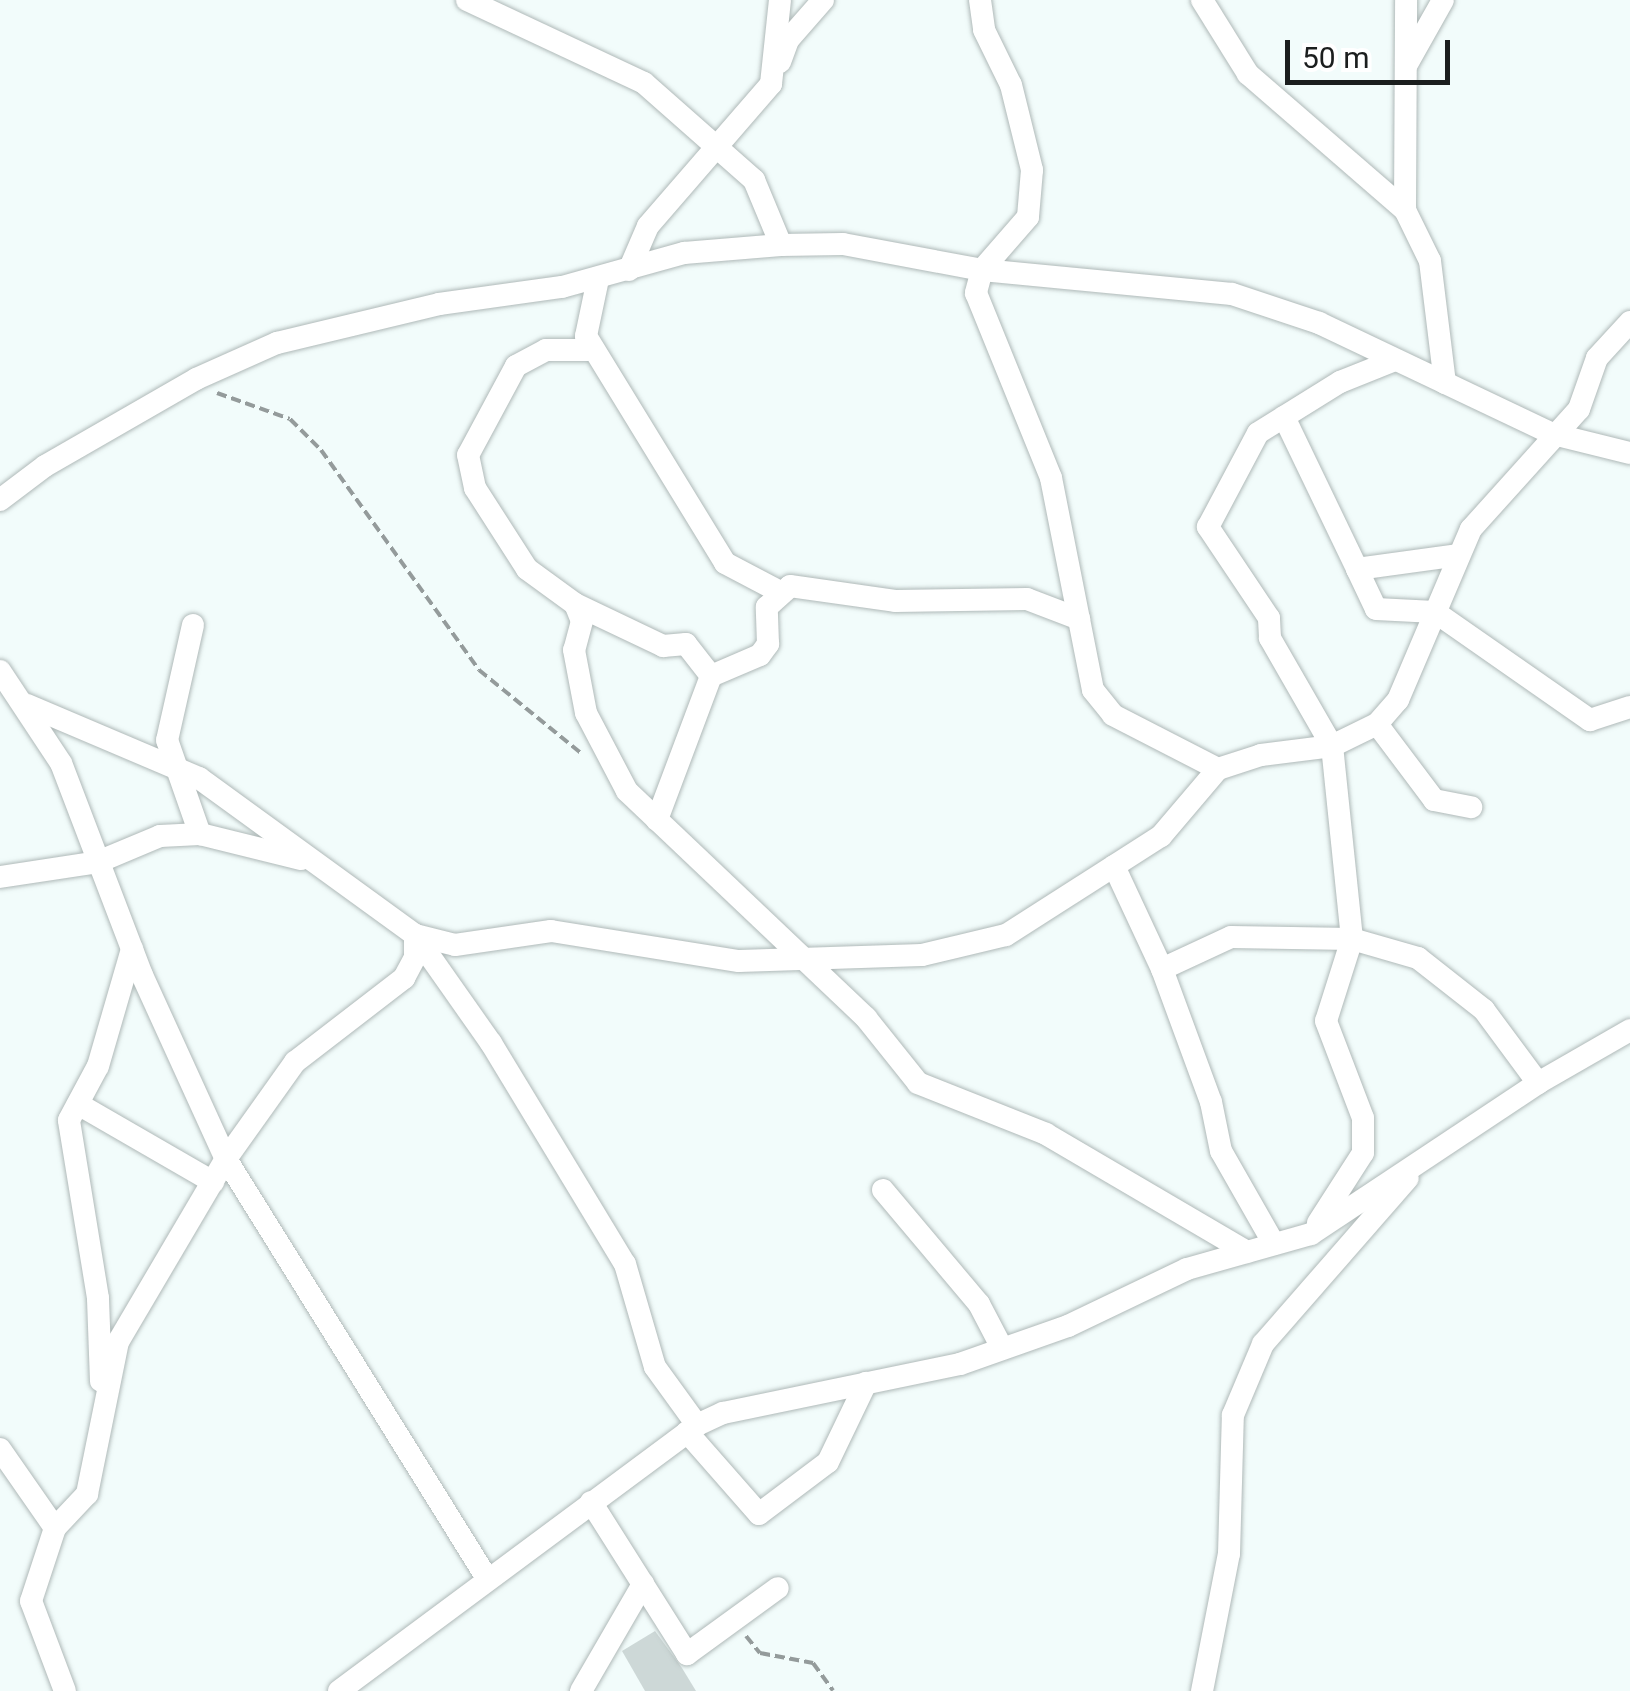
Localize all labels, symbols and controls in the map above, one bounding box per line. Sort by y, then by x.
scale bar [1290,20,1455,82]
text: 50 m [1302,40,1369,75]

